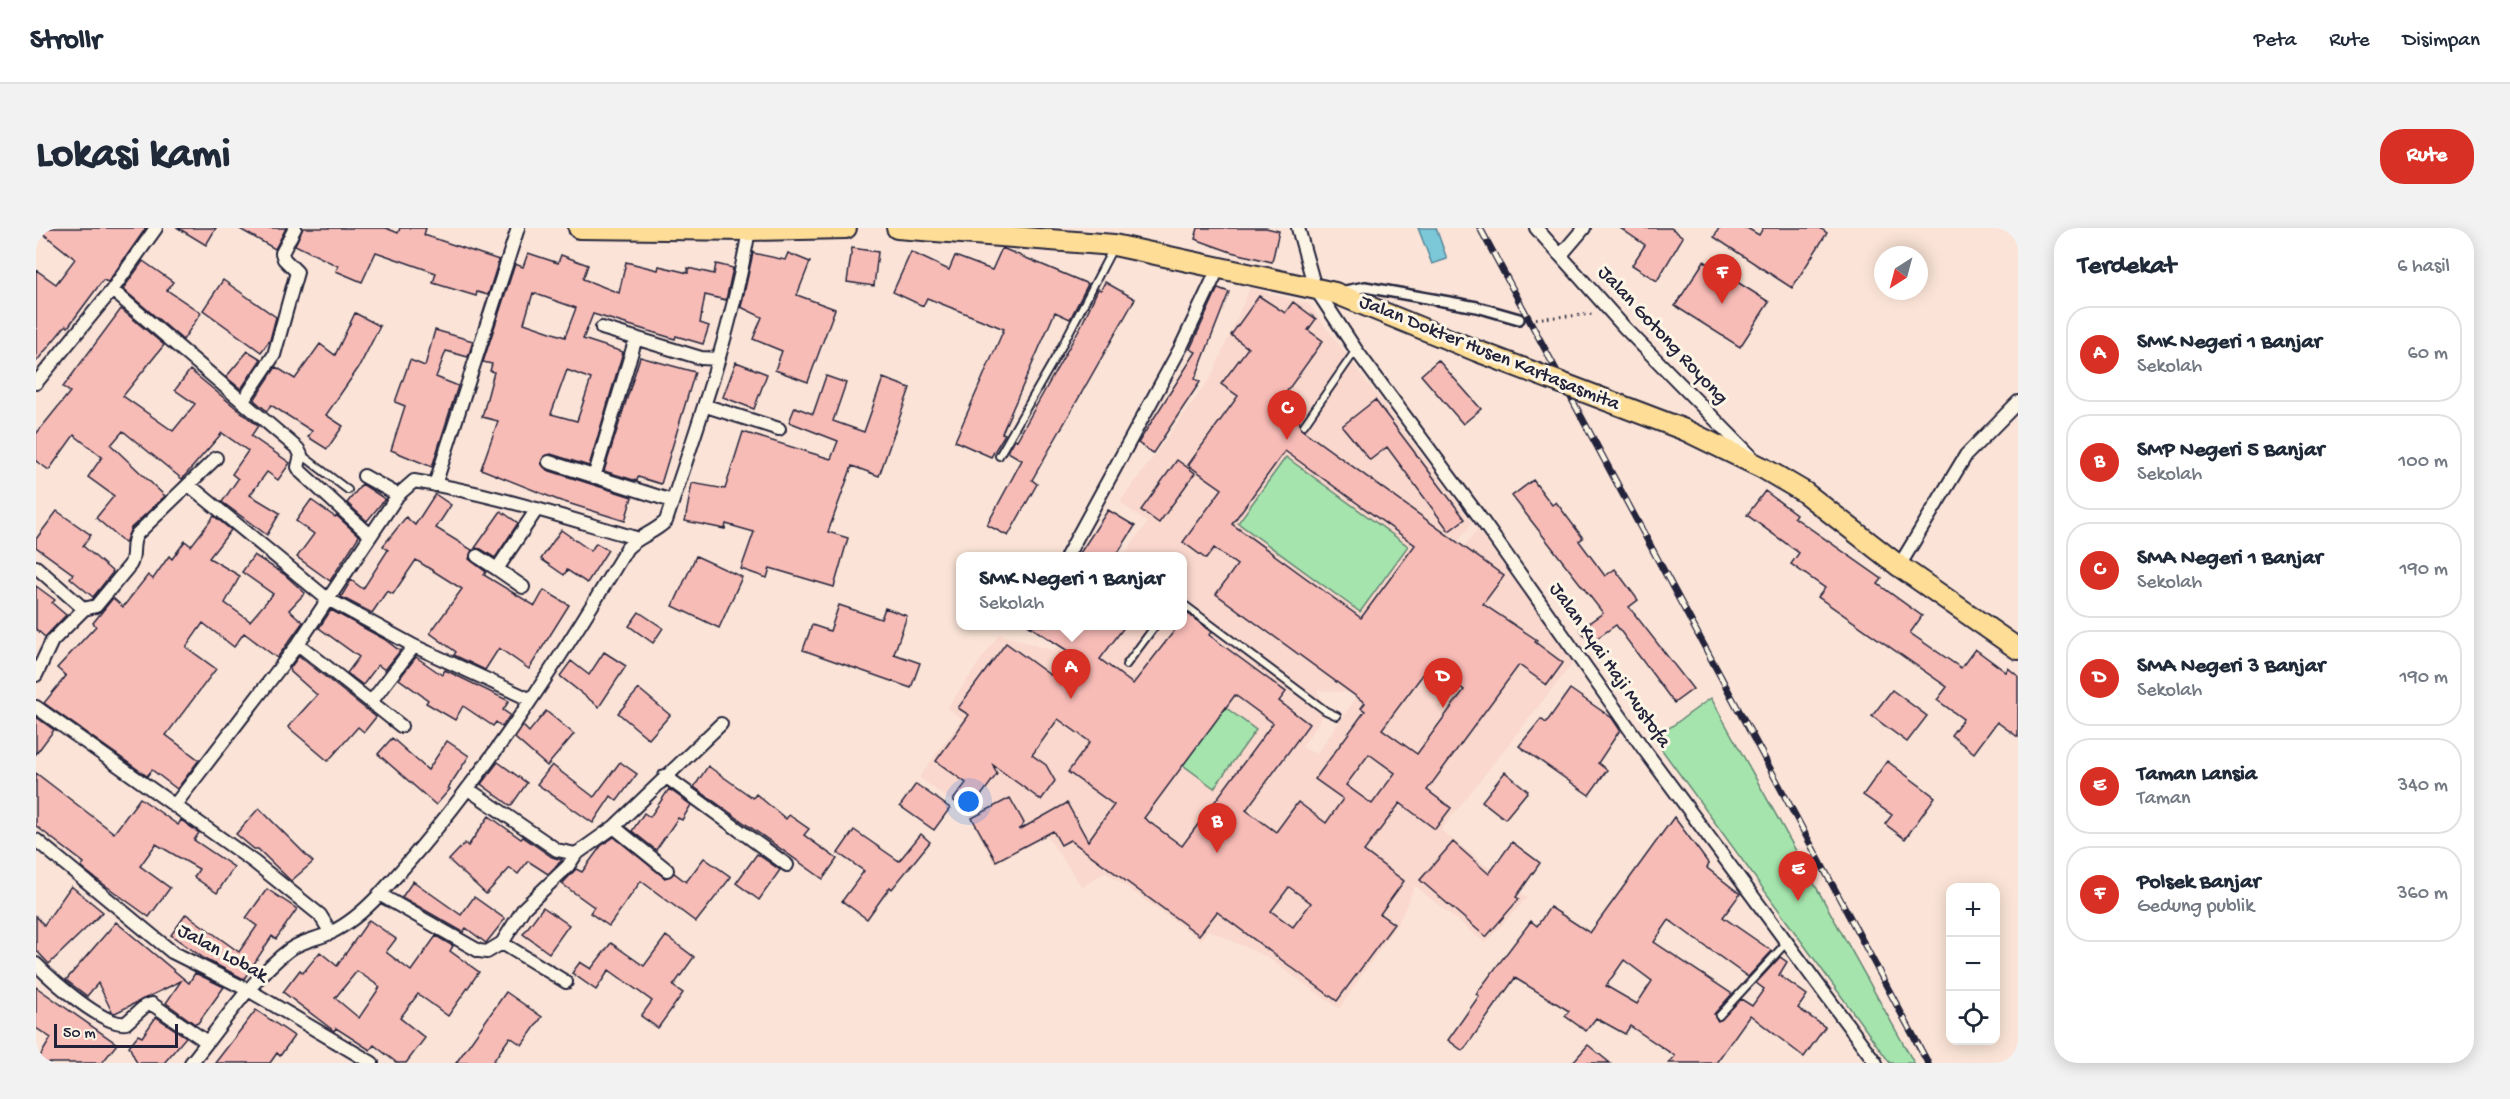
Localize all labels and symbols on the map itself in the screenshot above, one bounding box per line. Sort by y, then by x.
north arrow [1874,246,1928,300]
pin: F [1702,254,1742,304]
street label: Jalan Gotong Royong [1592,262,1732,410]
street label: Jalan Dokter Husen Kartasasmita [1355,291,1623,417]
pin: C [1268,390,1306,440]
street label: Jalan Kyai Haji Mustofa [1543,579,1675,754]
pin: A [1052,650,1090,699]
pin: D [1424,658,1462,708]
your location [954,787,983,816]
pin: B [1198,804,1236,853]
pin: E [1778,852,1818,901]
street label: Jalan Lobak [173,920,273,989]
scale bar [54,1021,178,1048]

